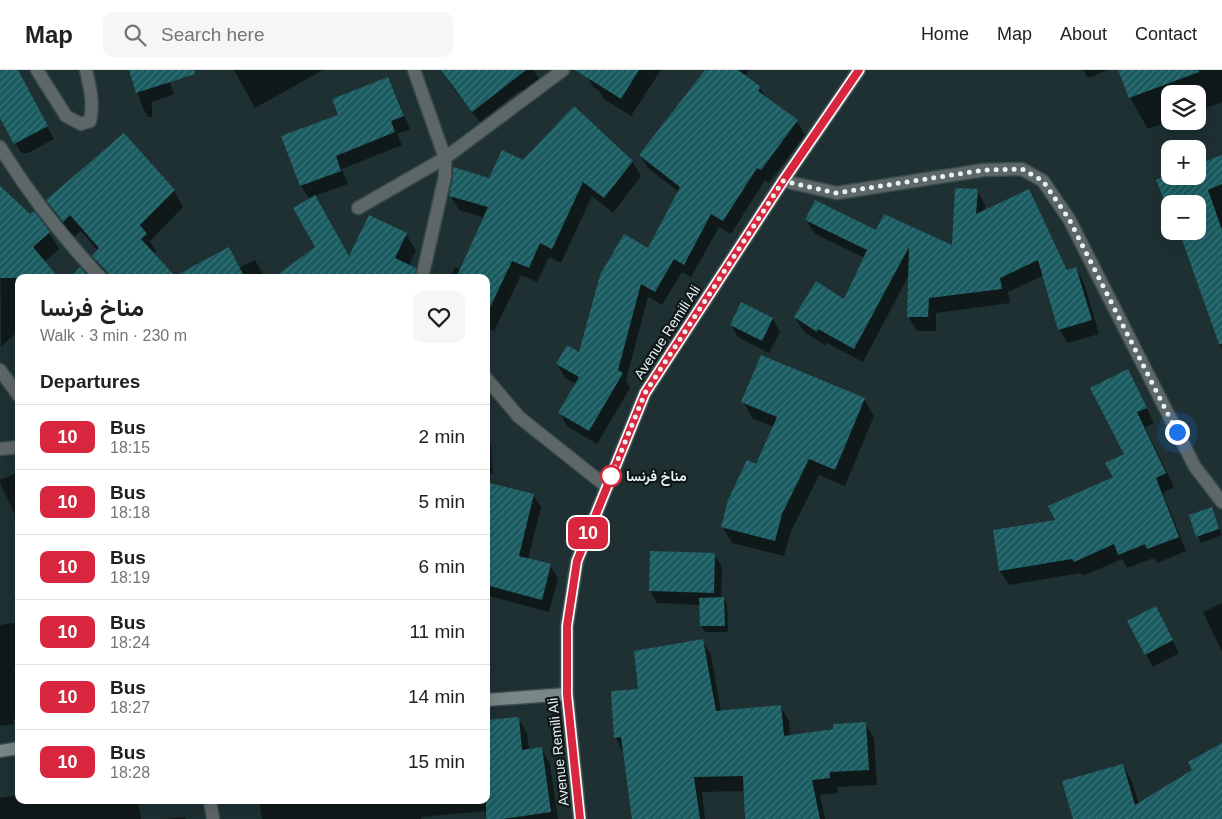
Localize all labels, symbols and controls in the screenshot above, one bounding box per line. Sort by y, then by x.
search box [103,12,453,57]
text: Map [25,21,73,48]
icon: search [121,21,149,49]
text: Search here [161,24,265,45]
text: Home [921,24,969,44]
text: Map [997,24,1032,44]
text: About [1060,24,1107,44]
text: Contact [1135,24,1197,44]
map controls [1161,85,1206,240]
button: layers [1161,85,1206,130]
button: + [1161,140,1206,185]
button: − [1161,195,1206,240]
street label: Avenue Remili Ali [631,282,703,382]
button: heart [413,291,465,343]
text: مناخ فرنسا [40,294,144,321]
text: Walk · 3 min · 230 m [40,327,187,344]
text: Departures [40,371,140,392]
text: Bus [110,417,146,438]
your location [1165,420,1190,445]
text: 2 min [419,426,465,447]
text: 10 [57,427,78,447]
text: 18:15 [110,439,150,456]
marker: مناخ فرنسا [600,465,622,487]
place label: مناخ فرنسا [626,468,687,486]
text: Bus [110,482,146,503]
text: 5 min [419,491,465,512]
text: 10 [57,492,78,512]
text: 18:18 [110,504,150,521]
line badge: 10 [566,517,610,549]
text: 10 [578,523,598,543]
text: Bus [110,547,146,568]
text: 6 min [419,556,465,577]
text: 10 [57,557,78,577]
text: 18:19 [110,569,150,586]
text: Bus [110,612,146,633]
text: 11 min [409,621,465,642]
text: 10 [57,622,78,642]
text: 18:24 [110,634,150,651]
text: Bus [110,677,146,698]
text: 14 min [408,686,465,707]
text: 10 [57,687,78,707]
street label: Avenue Remili Ali [544,697,572,807]
text: 18:27 [110,699,150,716]
text: Bus [110,742,146,763]
text: 15 min [408,751,465,772]
text: 10 [57,752,78,772]
text: 18:28 [110,764,150,781]

